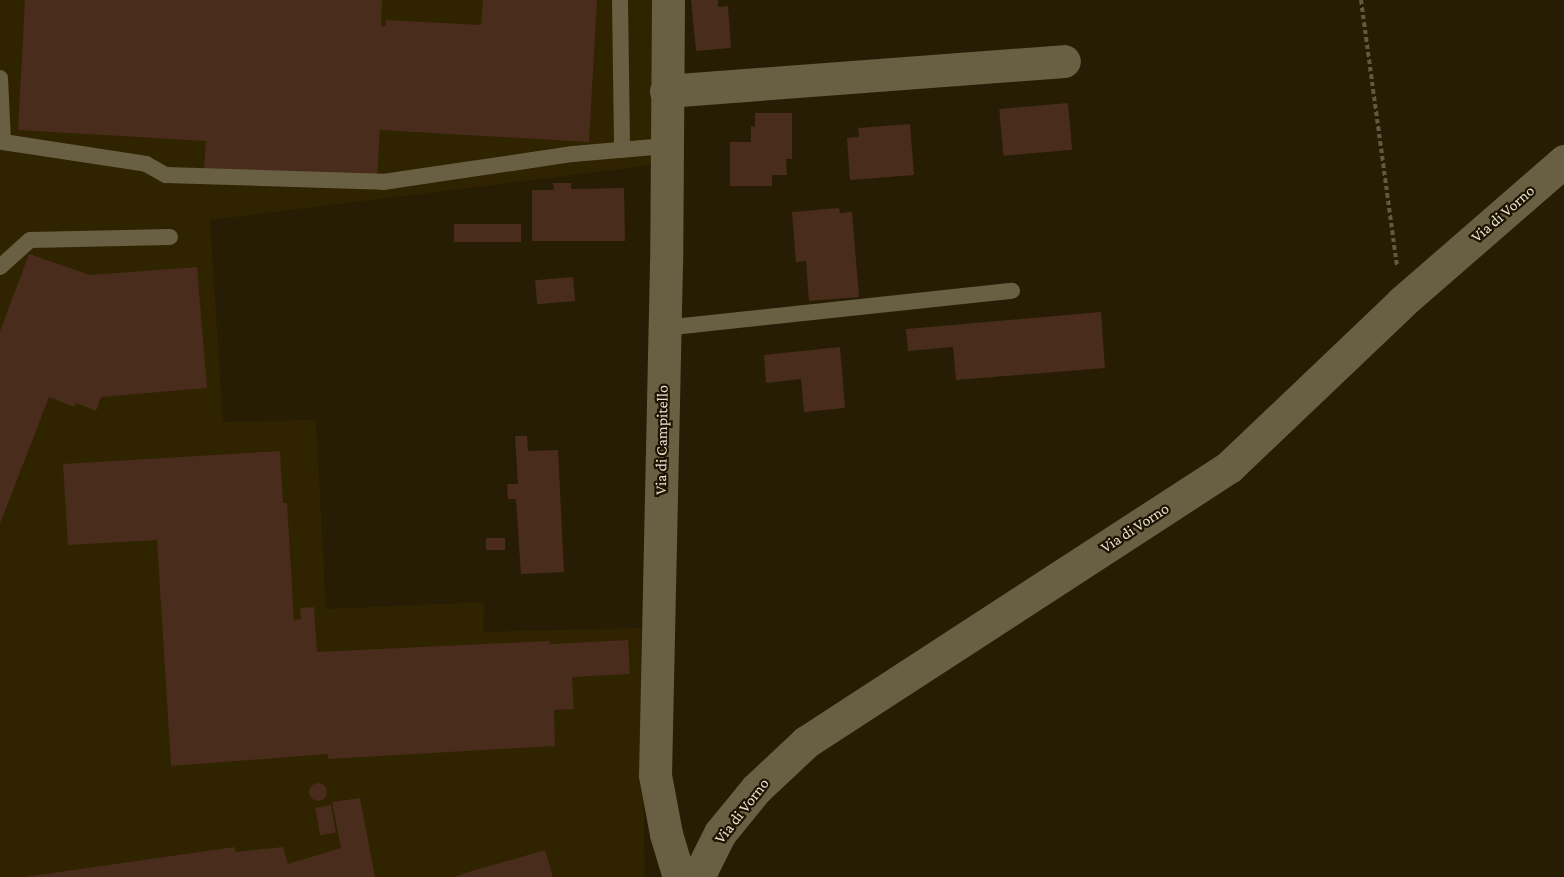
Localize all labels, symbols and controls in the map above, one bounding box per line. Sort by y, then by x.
street label: Via di Vorno [1467,181,1539,247]
street label: Via di Campitello [651,385,673,495]
street label: Via di Vorno [1097,499,1173,557]
street label: Via di Vorno [711,774,773,848]

